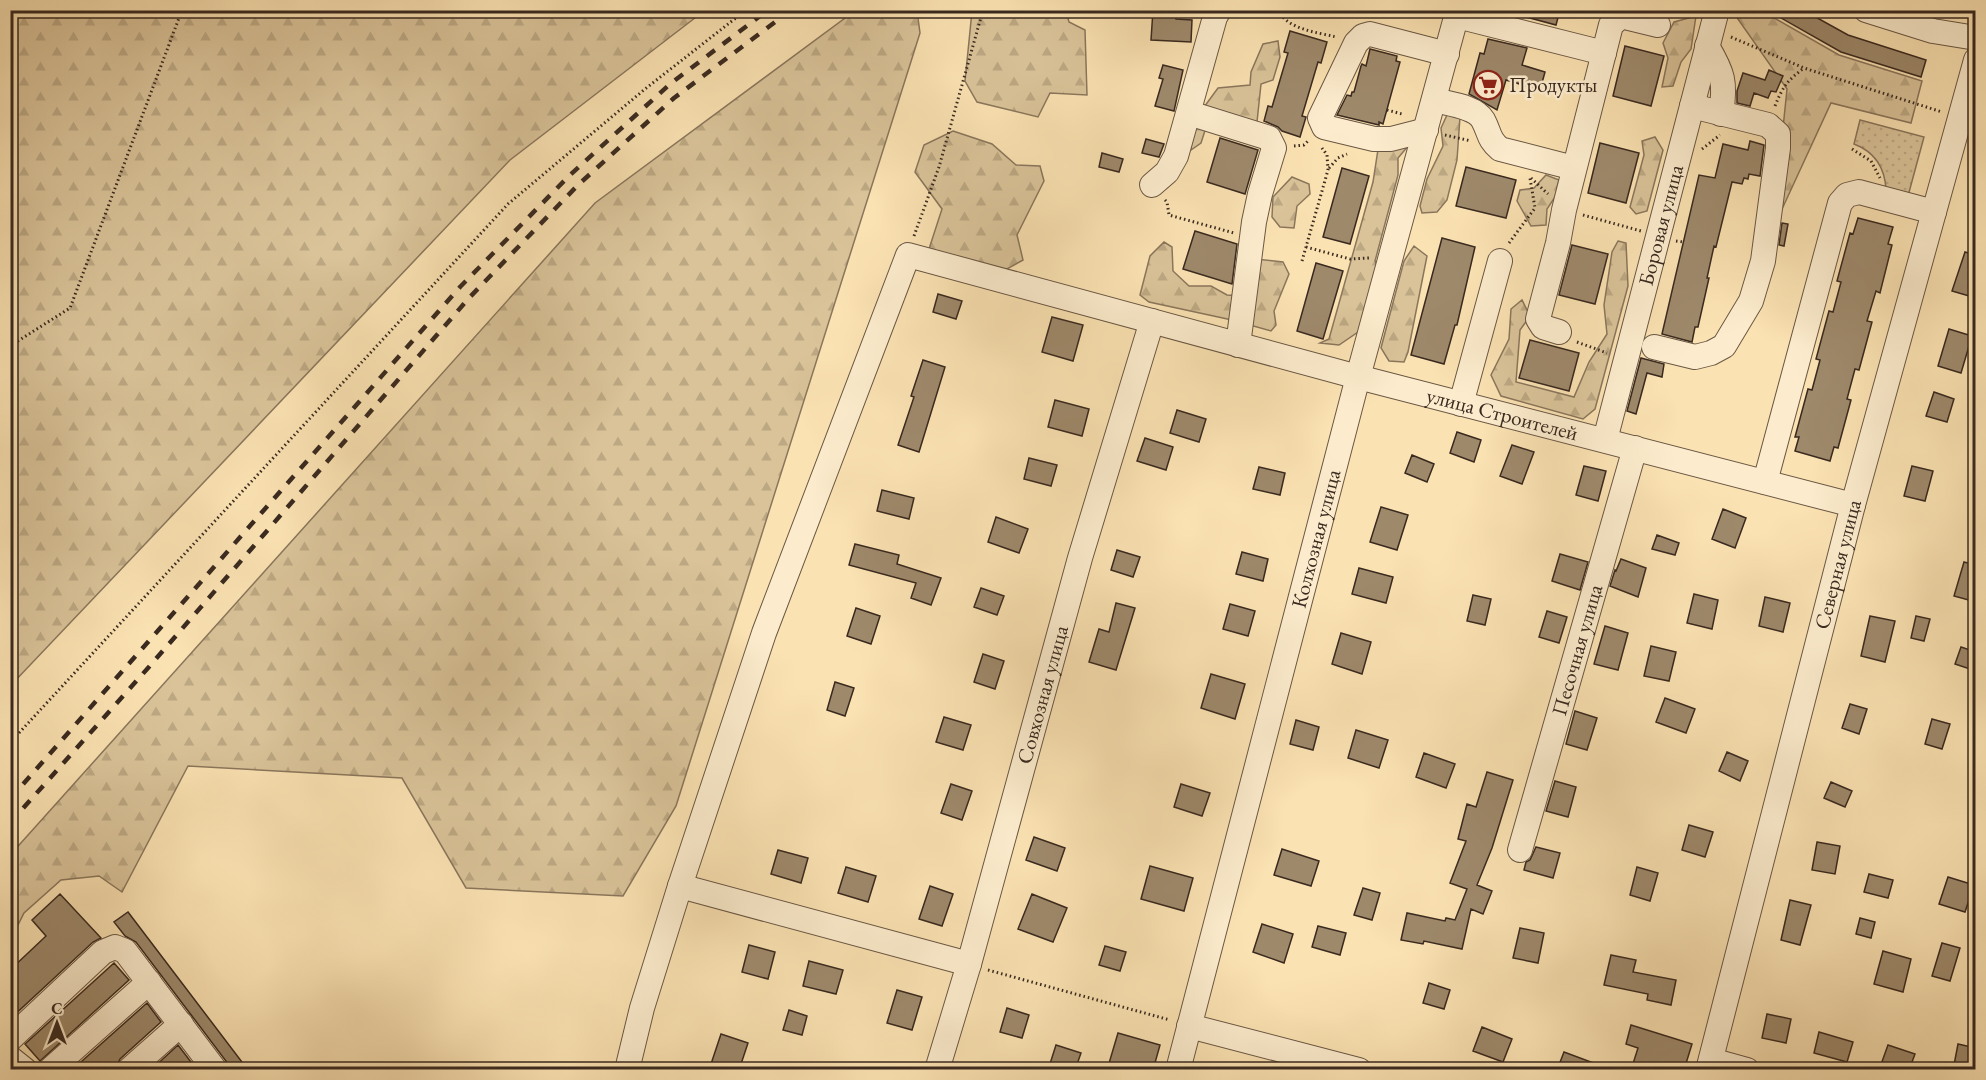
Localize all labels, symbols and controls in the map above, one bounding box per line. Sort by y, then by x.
supermarket icon: Продукты [1472,69,1504,101]
place label: Продукты [1509,71,1598,98]
street label: Боровая улица [1632,161,1689,288]
street label: улица Строителей [1424,381,1581,446]
street label: Колхозная улица [1285,466,1347,611]
street label: Северная улица [1808,496,1867,632]
street label: Песочная улица [1545,581,1608,719]
street label: Совхозная улица [1010,622,1074,767]
north arrow [27,993,87,1053]
text: С [51,998,63,1019]

